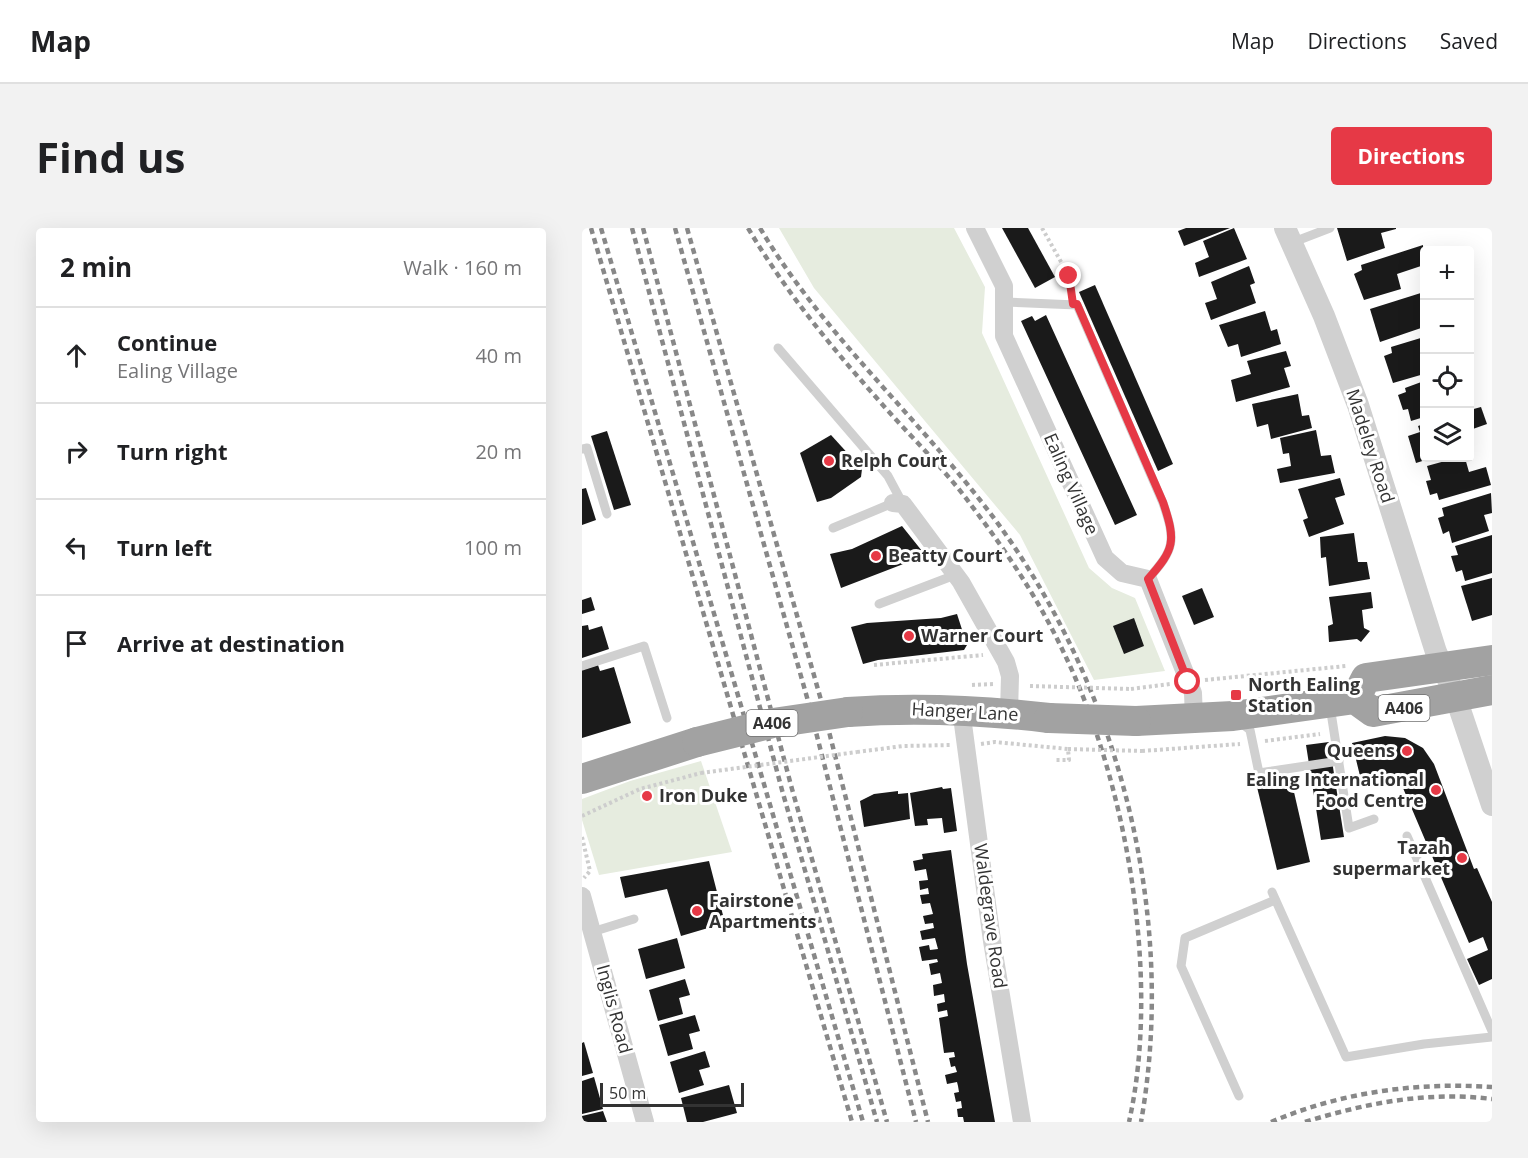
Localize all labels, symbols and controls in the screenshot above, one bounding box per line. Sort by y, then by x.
text: Map [30,22,91,60]
text: Map [1231,27,1274,55]
text: Directions [1307,27,1407,55]
text: Saved [1440,27,1498,55]
button: Directions [1331,127,1492,185]
text: Find us [36,128,185,185]
map controls [1420,246,1474,462]
button: + [1420,246,1474,300]
text: 2 min [60,249,132,285]
text: Walk · 160 m [403,254,522,281]
route end [1055,262,1081,288]
button: − [1420,300,1474,354]
text: Continue [117,327,217,357]
icon: ahead [60,339,93,372]
text: 40 m [475,342,522,369]
button: locate [1420,354,1474,408]
text: Ealing Village [117,357,238,384]
street label: Madeley Road [1341,386,1401,506]
button: layers [1420,408,1474,462]
street label: Ealing Village [1039,429,1105,538]
icon: right [60,435,93,468]
text: Turn right [117,436,228,466]
text: 20 m [475,438,522,465]
place label: Relph Court [841,448,948,472]
marker: Relph Court [822,454,836,468]
icon: left [60,531,93,564]
text: Turn left [117,532,212,562]
text: 100 m [464,534,522,561]
place label: Beatty Court [888,543,1003,567]
marker: Beatty Court [869,549,883,563]
place label: Warner Court [921,623,1043,647]
icon: arrive [60,627,93,660]
text: Arrive at destination [117,628,345,658]
marker: Warner Court [902,629,916,643]
route start [1174,668,1200,694]
place label: North Ealing Station [1248,672,1360,717]
marker: North Ealing Station [1229,688,1243,702]
road number: A406 [1378,695,1430,721]
street label: Hanger Lane [911,696,1019,726]
road number: A406 [746,710,798,736]
place label: Queens [1327,738,1395,762]
marker: Queens [1400,744,1414,758]
place label: Ealing International Food Centre [1246,767,1424,812]
place label: Iron Duke [659,783,748,807]
marker: Ealing International Food Centre [1429,783,1443,797]
marker: Iron Duke [640,789,654,803]
place label: Tazah supermarket [1333,835,1450,880]
street label: Waldegrave Road [969,842,1013,990]
marker: Tazah supermarket [1455,851,1469,865]
place label: Fairstone Apartments [709,888,817,933]
marker: Fairstone Apartments [690,904,704,918]
street label: Inglis Road [592,962,638,1056]
scale bar [600,1080,744,1108]
text: 50 m [609,1082,646,1104]

